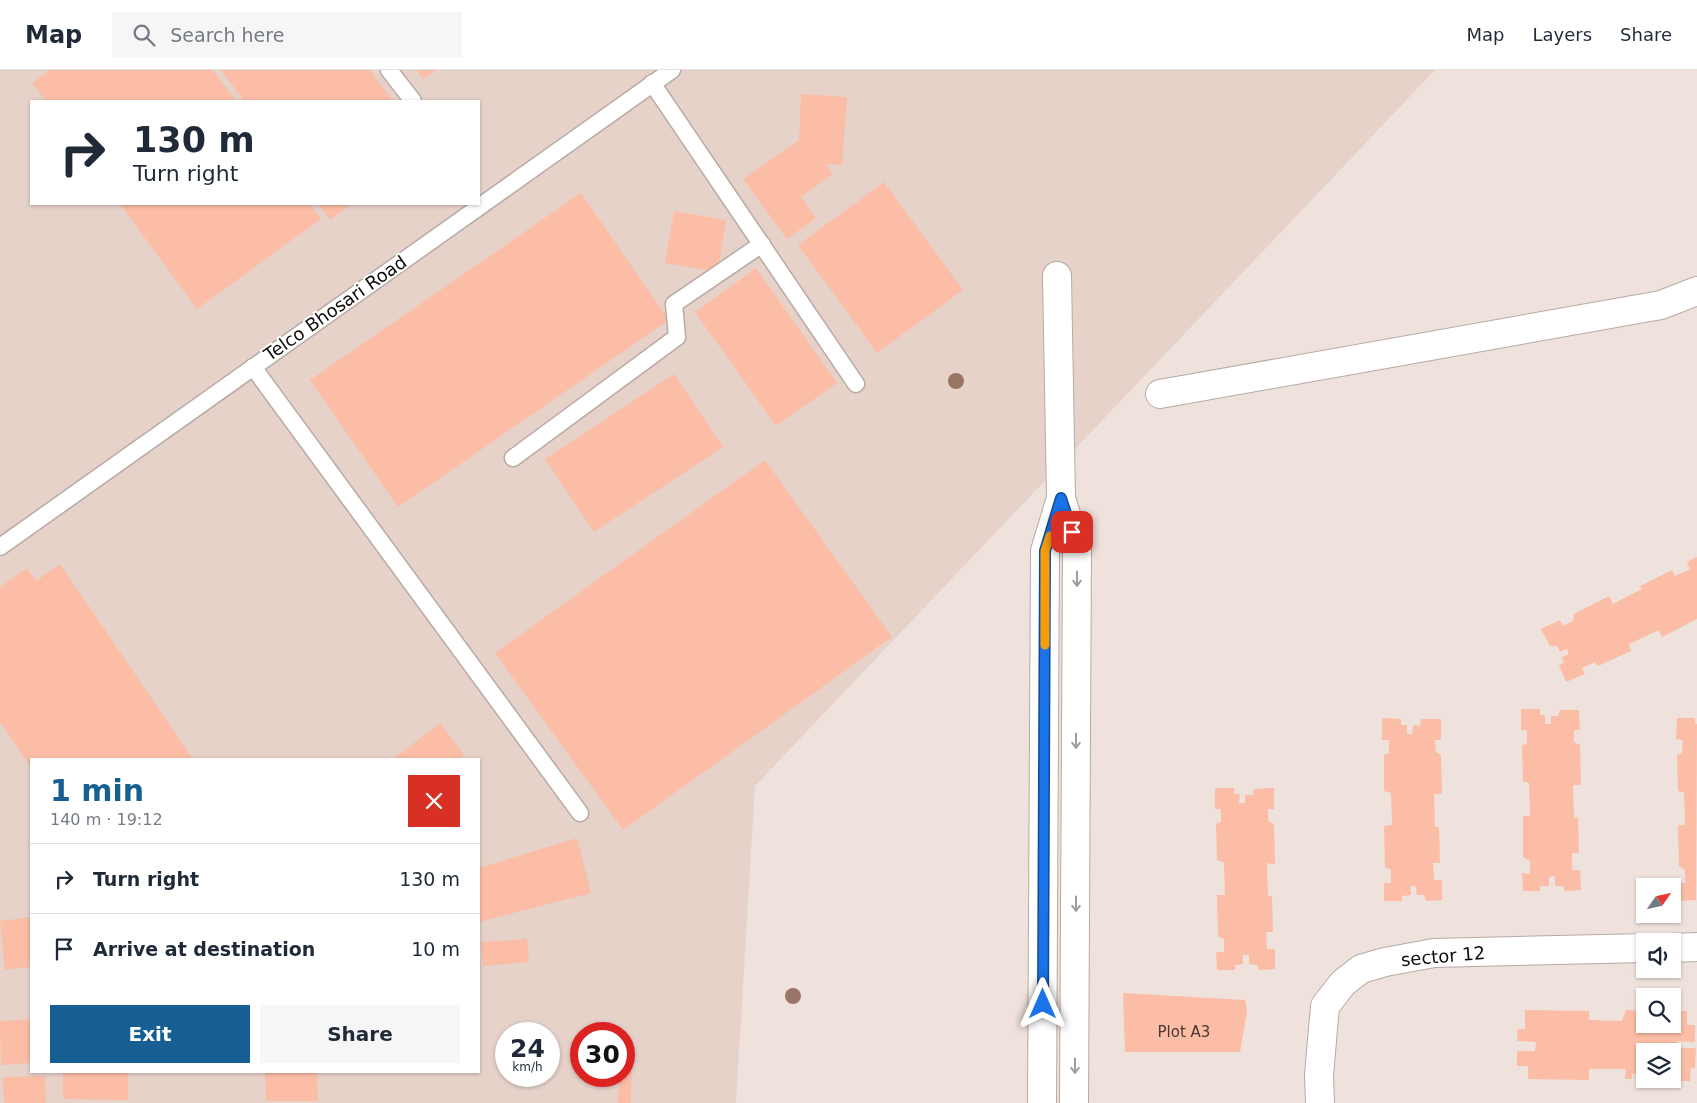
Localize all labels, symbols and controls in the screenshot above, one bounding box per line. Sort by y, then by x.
search box [112,12,462,57]
text: Map [25,21,82,49]
icon: search [130,21,158,49]
text: Search here [170,24,284,46]
text: Map [1466,24,1504,45]
text: Layers [1532,24,1592,45]
text: Share [1620,24,1672,45]
icon: right [50,120,115,185]
text: 130 m [133,120,255,160]
text: Turn right [133,161,238,186]
street label: Telco Bhosari Road [259,251,410,366]
pin [1051,511,1093,553]
icon: arrive [1058,518,1086,546]
one-way arrow [1072,570,1082,587]
one-way arrow [1071,733,1081,749]
text: 1 min [50,773,144,808]
button: close [408,775,460,827]
text: 140 m · 19:12 [50,810,163,829]
icon: right [50,865,78,893]
text: Turn right [93,868,199,890]
text: 130 m [399,868,460,890]
north arrow [1636,878,1681,922]
map controls [1636,878,1681,1088]
one-way arrow [1071,896,1080,912]
button: sound [1636,933,1681,978]
icon: arrive [50,935,78,963]
text: Arrive at destination [93,938,315,960]
text: 10 m [411,938,460,960]
street label: sector 12 [1400,942,1486,970]
position arrow [1016,977,1068,1029]
button: search [1636,988,1681,1033]
button: Exit [50,1005,250,1063]
button: Share [260,1005,460,1063]
speed limit sign: 30 [570,1022,635,1087]
house number: Plot A3 [1158,1023,1210,1041]
text: 24 [510,1034,545,1063]
button: layers [1636,1043,1681,1088]
one-way arrow [1070,1058,1080,1074]
text: km/h [512,1060,543,1074]

